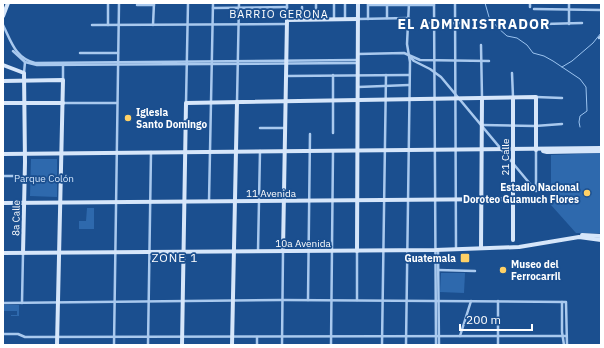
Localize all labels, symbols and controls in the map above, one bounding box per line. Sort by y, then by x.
district label: BARRIO GERONA [229,7,329,21]
district label: EL ADMINISTRADOR [397,15,551,33]
place label: Iglesia Santo Domingo [136,106,208,131]
marker: Iglesia Santo Domingo [123,113,133,123]
street label: 21 Calle [499,138,512,175]
park label: Parque Colón [14,172,74,185]
place label: Estadio Nacional Doroteo Guamuch Flores [463,181,579,206]
street label: 11 Avenida [246,187,297,200]
marker: Estadio Nacional Doroteo Guamuch Flores [582,188,592,198]
street label: 8a Calle [9,199,23,236]
street label: 10a Avenida [275,237,331,250]
district label: ZONE 1 [152,250,198,265]
place label: Guatemala [404,252,456,265]
marker: Guatemala [459,252,471,264]
place label: Museo del Ferrocarril [511,258,561,283]
marker: Museo del Ferrocarril [498,265,508,275]
scale bar [460,306,532,332]
text: 200 m [466,312,501,327]

